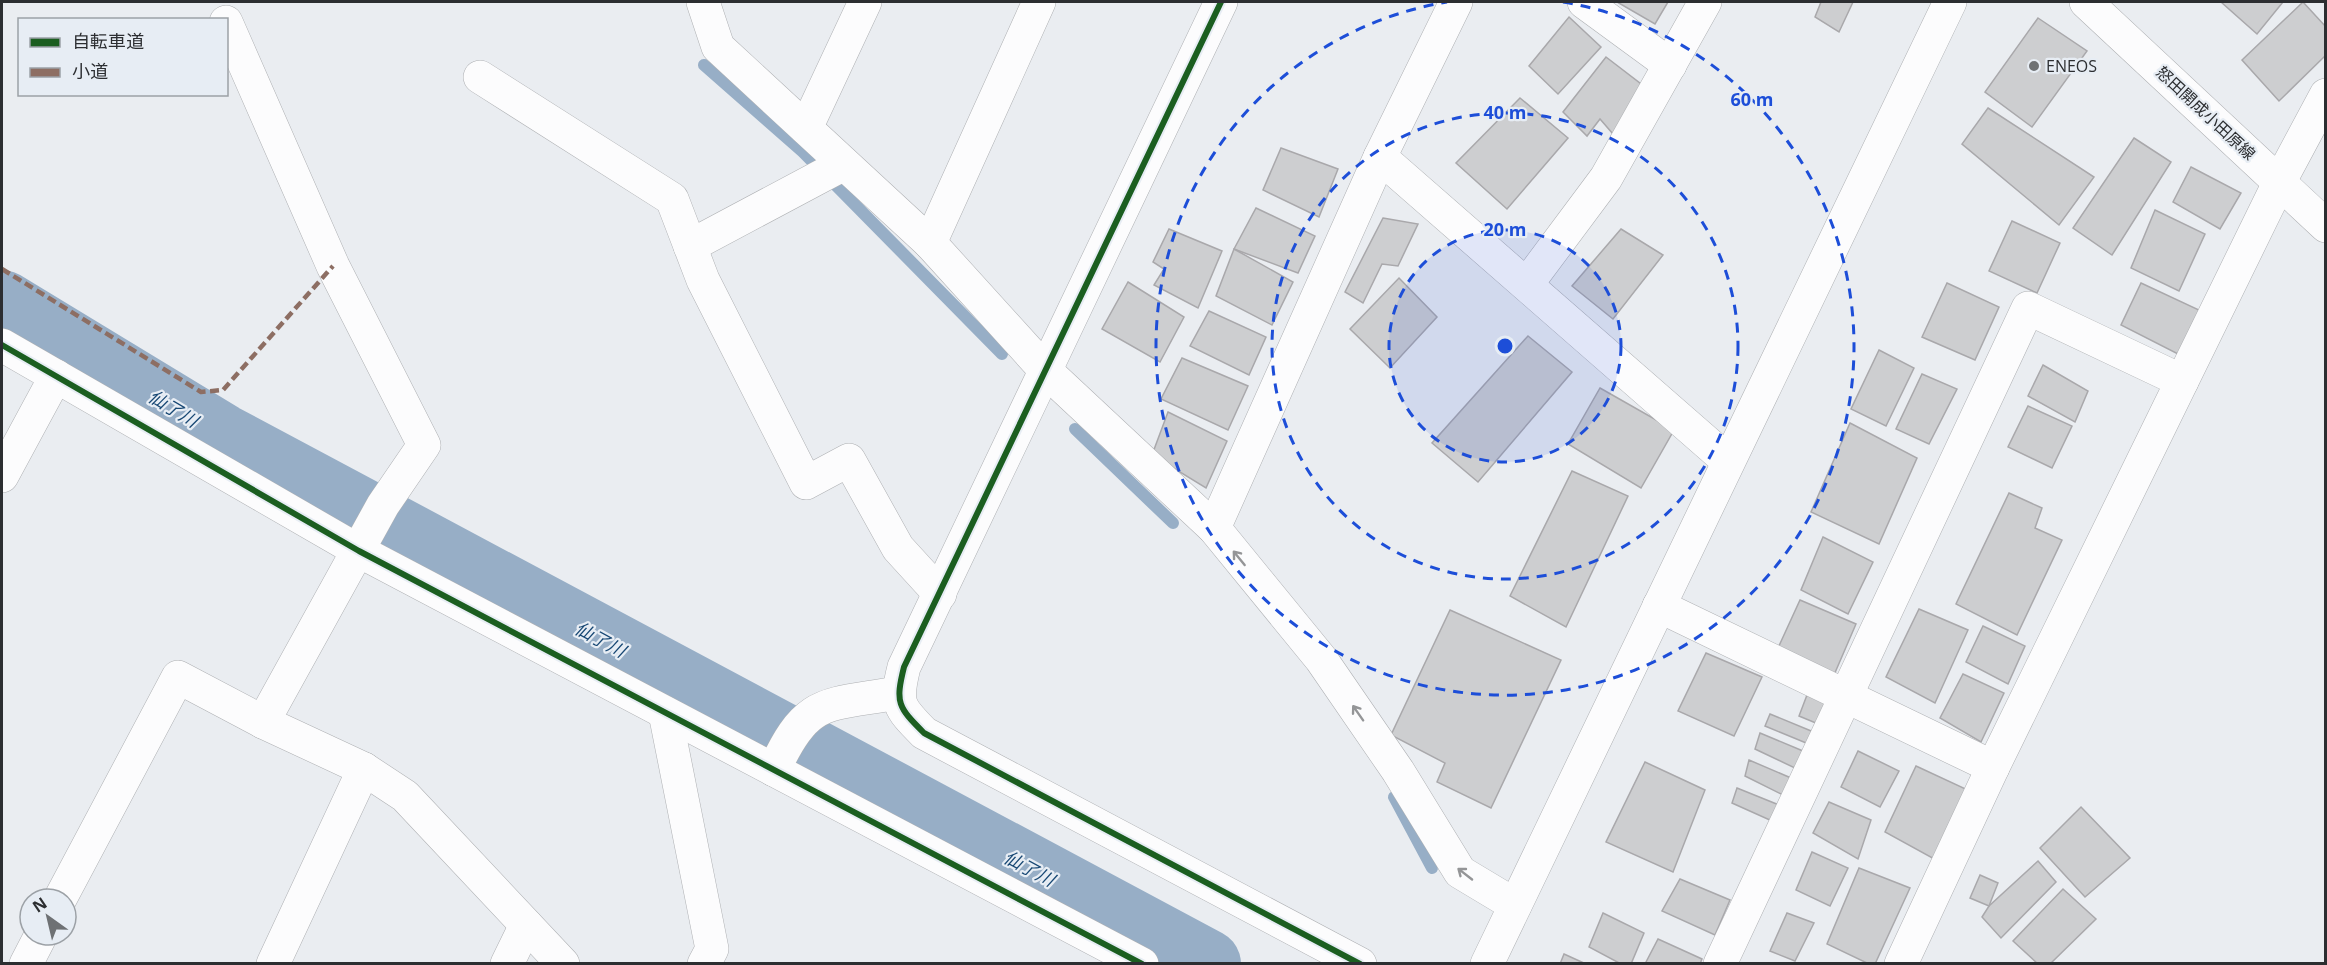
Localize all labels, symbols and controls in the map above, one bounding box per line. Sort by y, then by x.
legend [18,18,228,96]
text: 自転車道 [72,29,144,53]
place label: ENEOS [2046,55,2097,77]
text: 小道 [72,59,108,83]
marker: ENEOS [2027,59,2041,73]
street label: 怒田開成小田原線 [2152,61,2260,165]
text: 60 m [1731,87,1773,111]
text: 40 m [1484,100,1526,124]
text: 20 m [1484,217,1526,241]
centre of rings [1495,336,1515,356]
water label: 仙了川 [144,384,205,433]
one-way arrow [1232,551,1246,566]
water label: 仙了川 [571,616,632,663]
one-way arrow [1352,705,1364,721]
water label: 仙了川 [1000,845,1061,892]
one-way arrow [1458,868,1474,880]
north arrow [18,887,78,947]
text: N [28,892,51,917]

